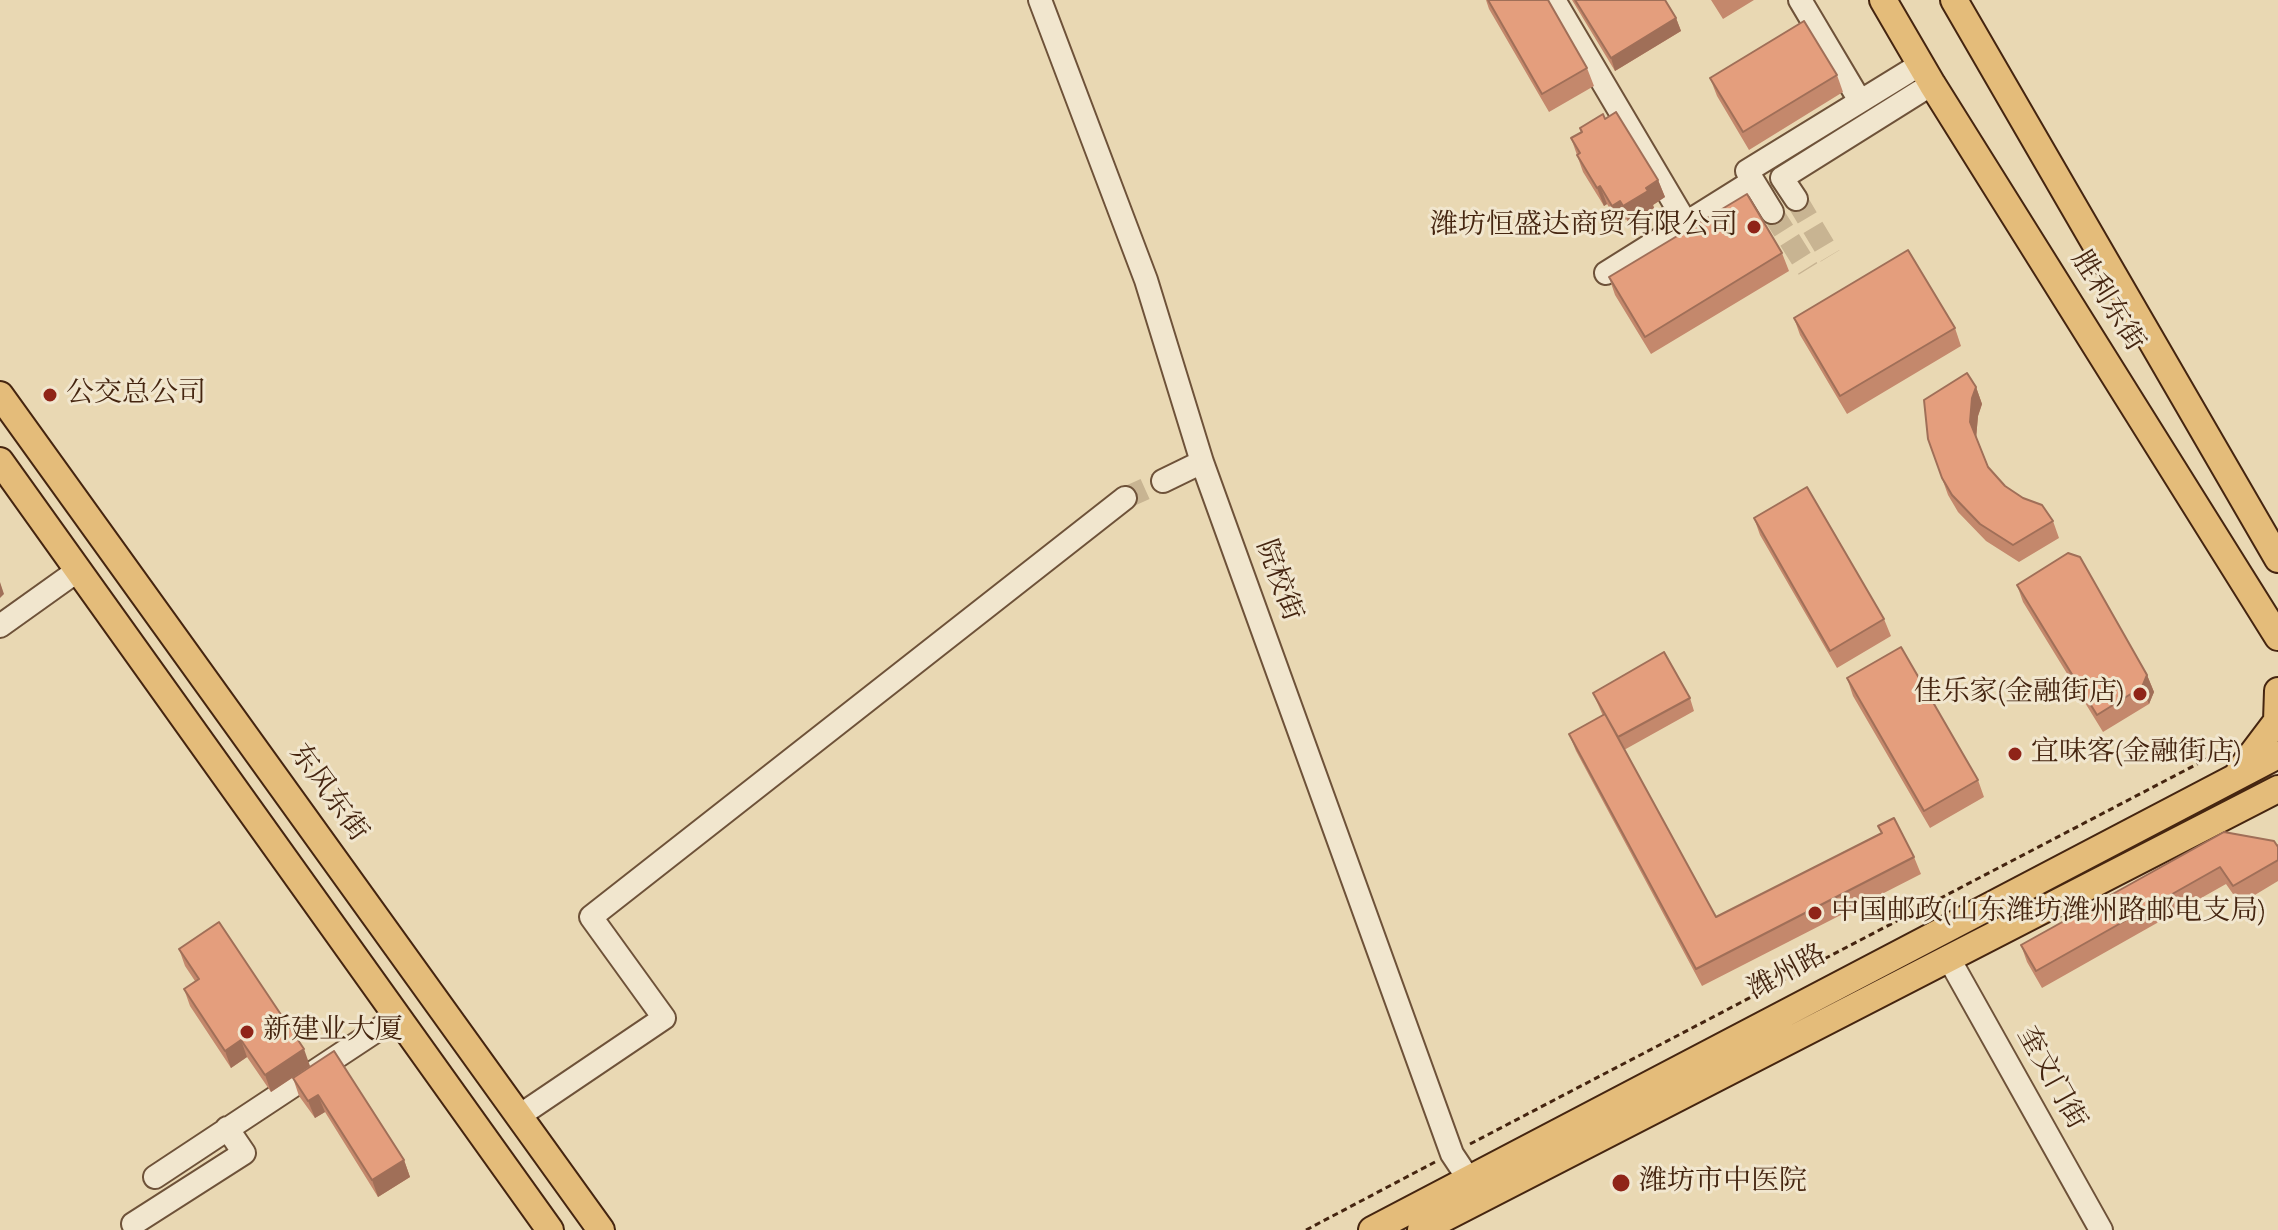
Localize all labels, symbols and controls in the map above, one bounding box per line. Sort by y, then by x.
place label: 潍坊恒盛达商贸有限公司 [1430,210,1738,244]
marker: 潍坊恒盛达商贸有限公司 [1745,218,1763,236]
street label: 胜利东街 [2062,246,2150,358]
place label: 公交总公司 [66,378,206,412]
marker: 公交总公司 [41,386,59,404]
street label: 院校街 [1247,536,1307,626]
place label: 佳乐家(金融街店) [1914,677,2124,711]
marker: 佳乐家(金融街店) [2131,685,2149,703]
place label: 宜味客(金融街店) [2031,737,2241,771]
street label: 东风东街 [280,739,374,849]
marker: 宜味客(金融街店) [2006,745,2024,763]
place label: 中国邮政(山东潍坊潍州路邮电支局) [1831,896,2265,930]
marker: 中国邮政(山东潍坊潍州路邮电支局) [1806,904,1824,922]
street label: 潍州路 [1743,939,1833,1009]
place label: 新建业大厦 [263,1015,403,1049]
street label: 奎文门街 [2008,1022,2092,1136]
marker: 新建业大厦 [238,1023,256,1041]
place label: 潍坊市中医院 [1639,1166,1807,1200]
marker: 潍坊市中医院 [1610,1172,1632,1194]

